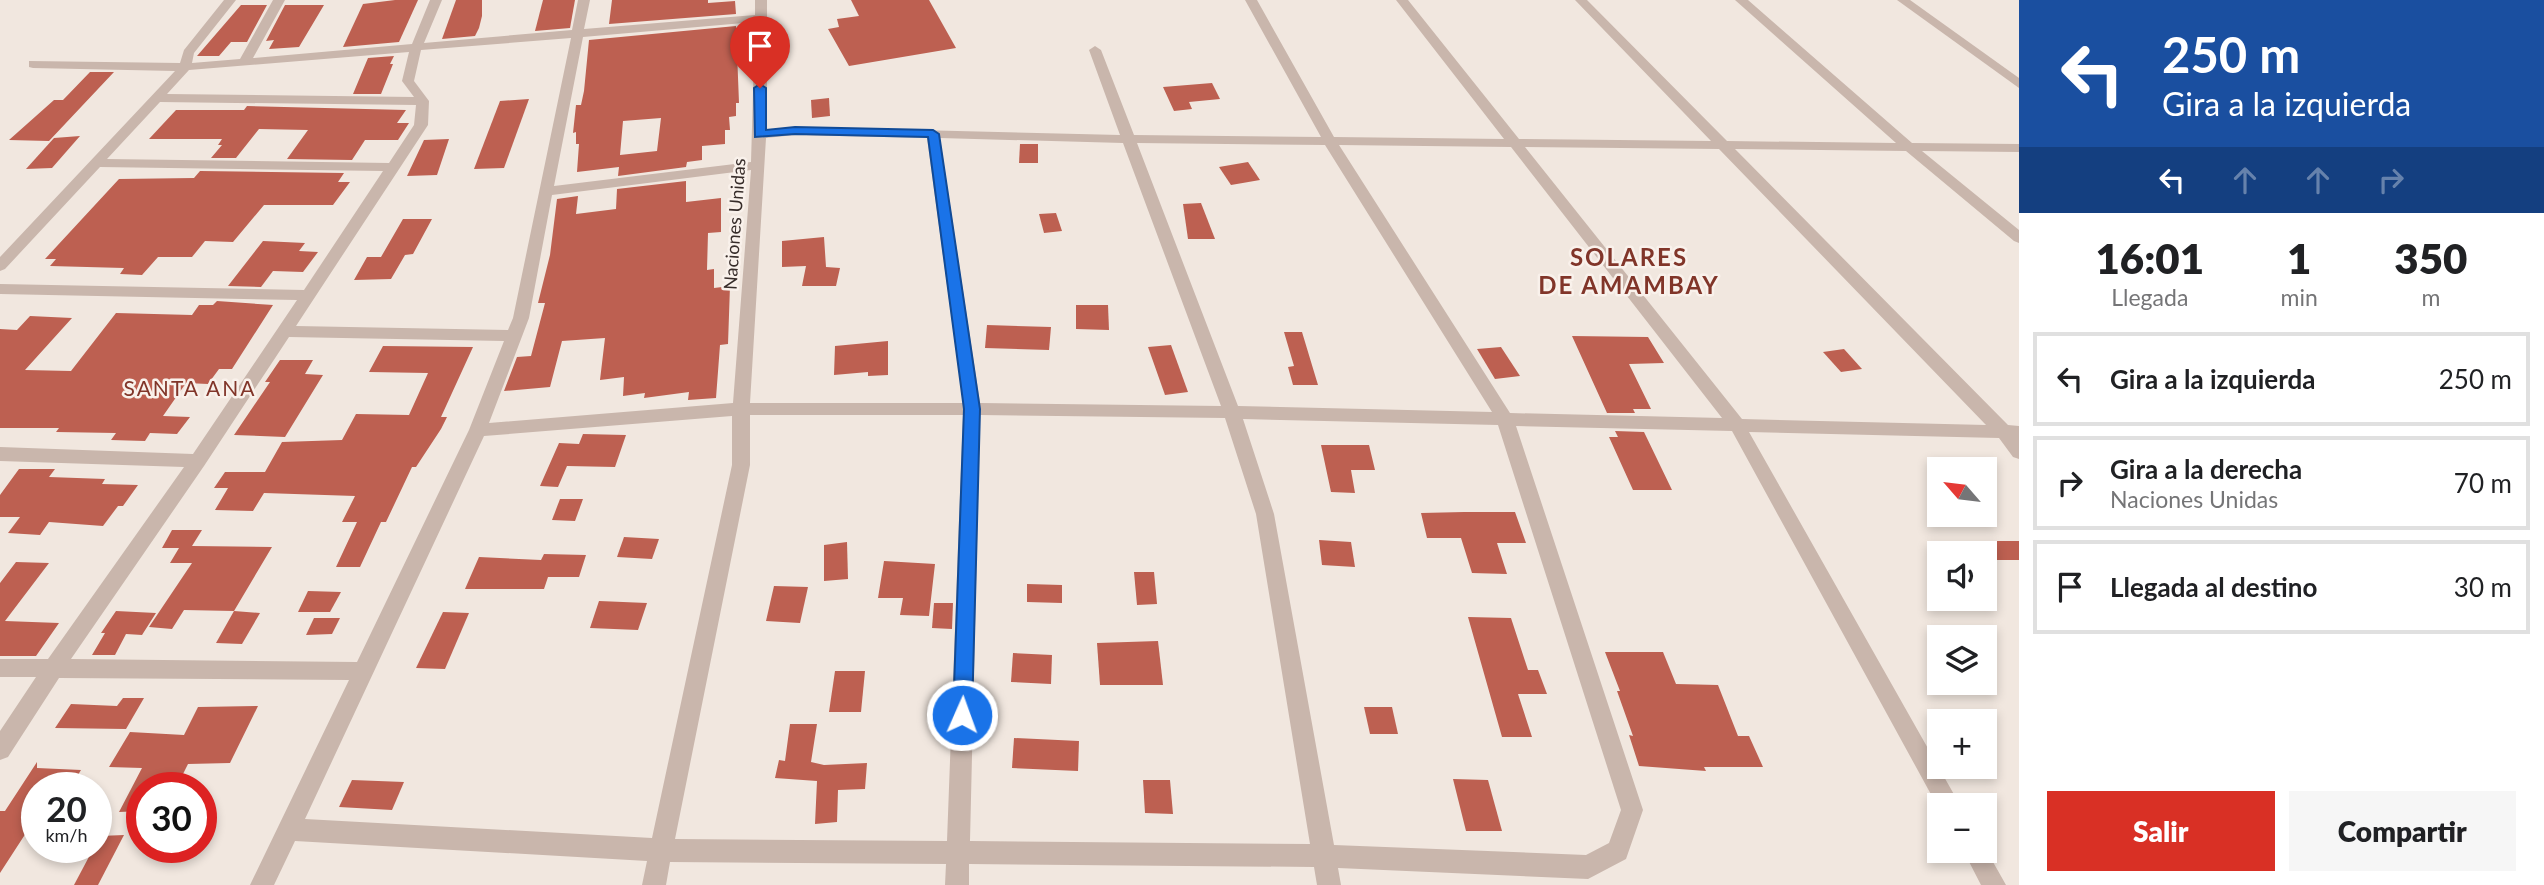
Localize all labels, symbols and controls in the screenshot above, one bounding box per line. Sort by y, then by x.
pin [730,16,790,88]
text: 250 m [2162,25,2300,83]
icon: arrive [741,27,779,65]
icon: left [2047,28,2138,119]
text: Gira a la izquierda [2162,84,2411,123]
street label: Naciones Unidas [718,157,750,290]
icon: left [2153,161,2191,199]
icon: ahead [2226,161,2264,199]
icon: ahead [2299,161,2337,199]
icon: right [2372,161,2410,199]
text: 16:01 [2096,233,2204,283]
text: 1 [2287,233,2311,283]
text: 350 [2394,233,2467,283]
district label: SOLARES DE AMAMBAY [1538,242,1720,299]
text: Llegada [2111,283,2188,311]
text: min [2281,283,2318,311]
text: m [2421,283,2440,311]
icon: left [2051,360,2089,398]
text: Gira a la izquierda [2110,363,2316,395]
text: 250 m [2439,363,2512,395]
district label: SANTA ANA [124,375,256,400]
text: Gira a la derecha [2110,453,2302,485]
north arrow [1927,457,1997,527]
map controls [1927,457,1997,863]
icon: right [2051,464,2089,502]
text: 70 m [2454,467,2512,499]
text: Naciones Unidas [2110,485,2278,513]
button: sound [1927,541,1997,611]
icon: arrive [2051,568,2089,606]
text: Llegada al destino [2110,571,2317,603]
text: 30 m [2454,571,2512,603]
button: layers [1927,625,1997,695]
position arrow [925,678,999,752]
button: + [1927,709,1997,779]
speed limit sign: 30 [126,772,217,863]
text: 20 [46,787,87,829]
button: Salir [2047,791,2275,871]
button: Compartir [2289,791,2516,871]
button: − [1927,793,1997,863]
text: km/h [45,824,88,846]

